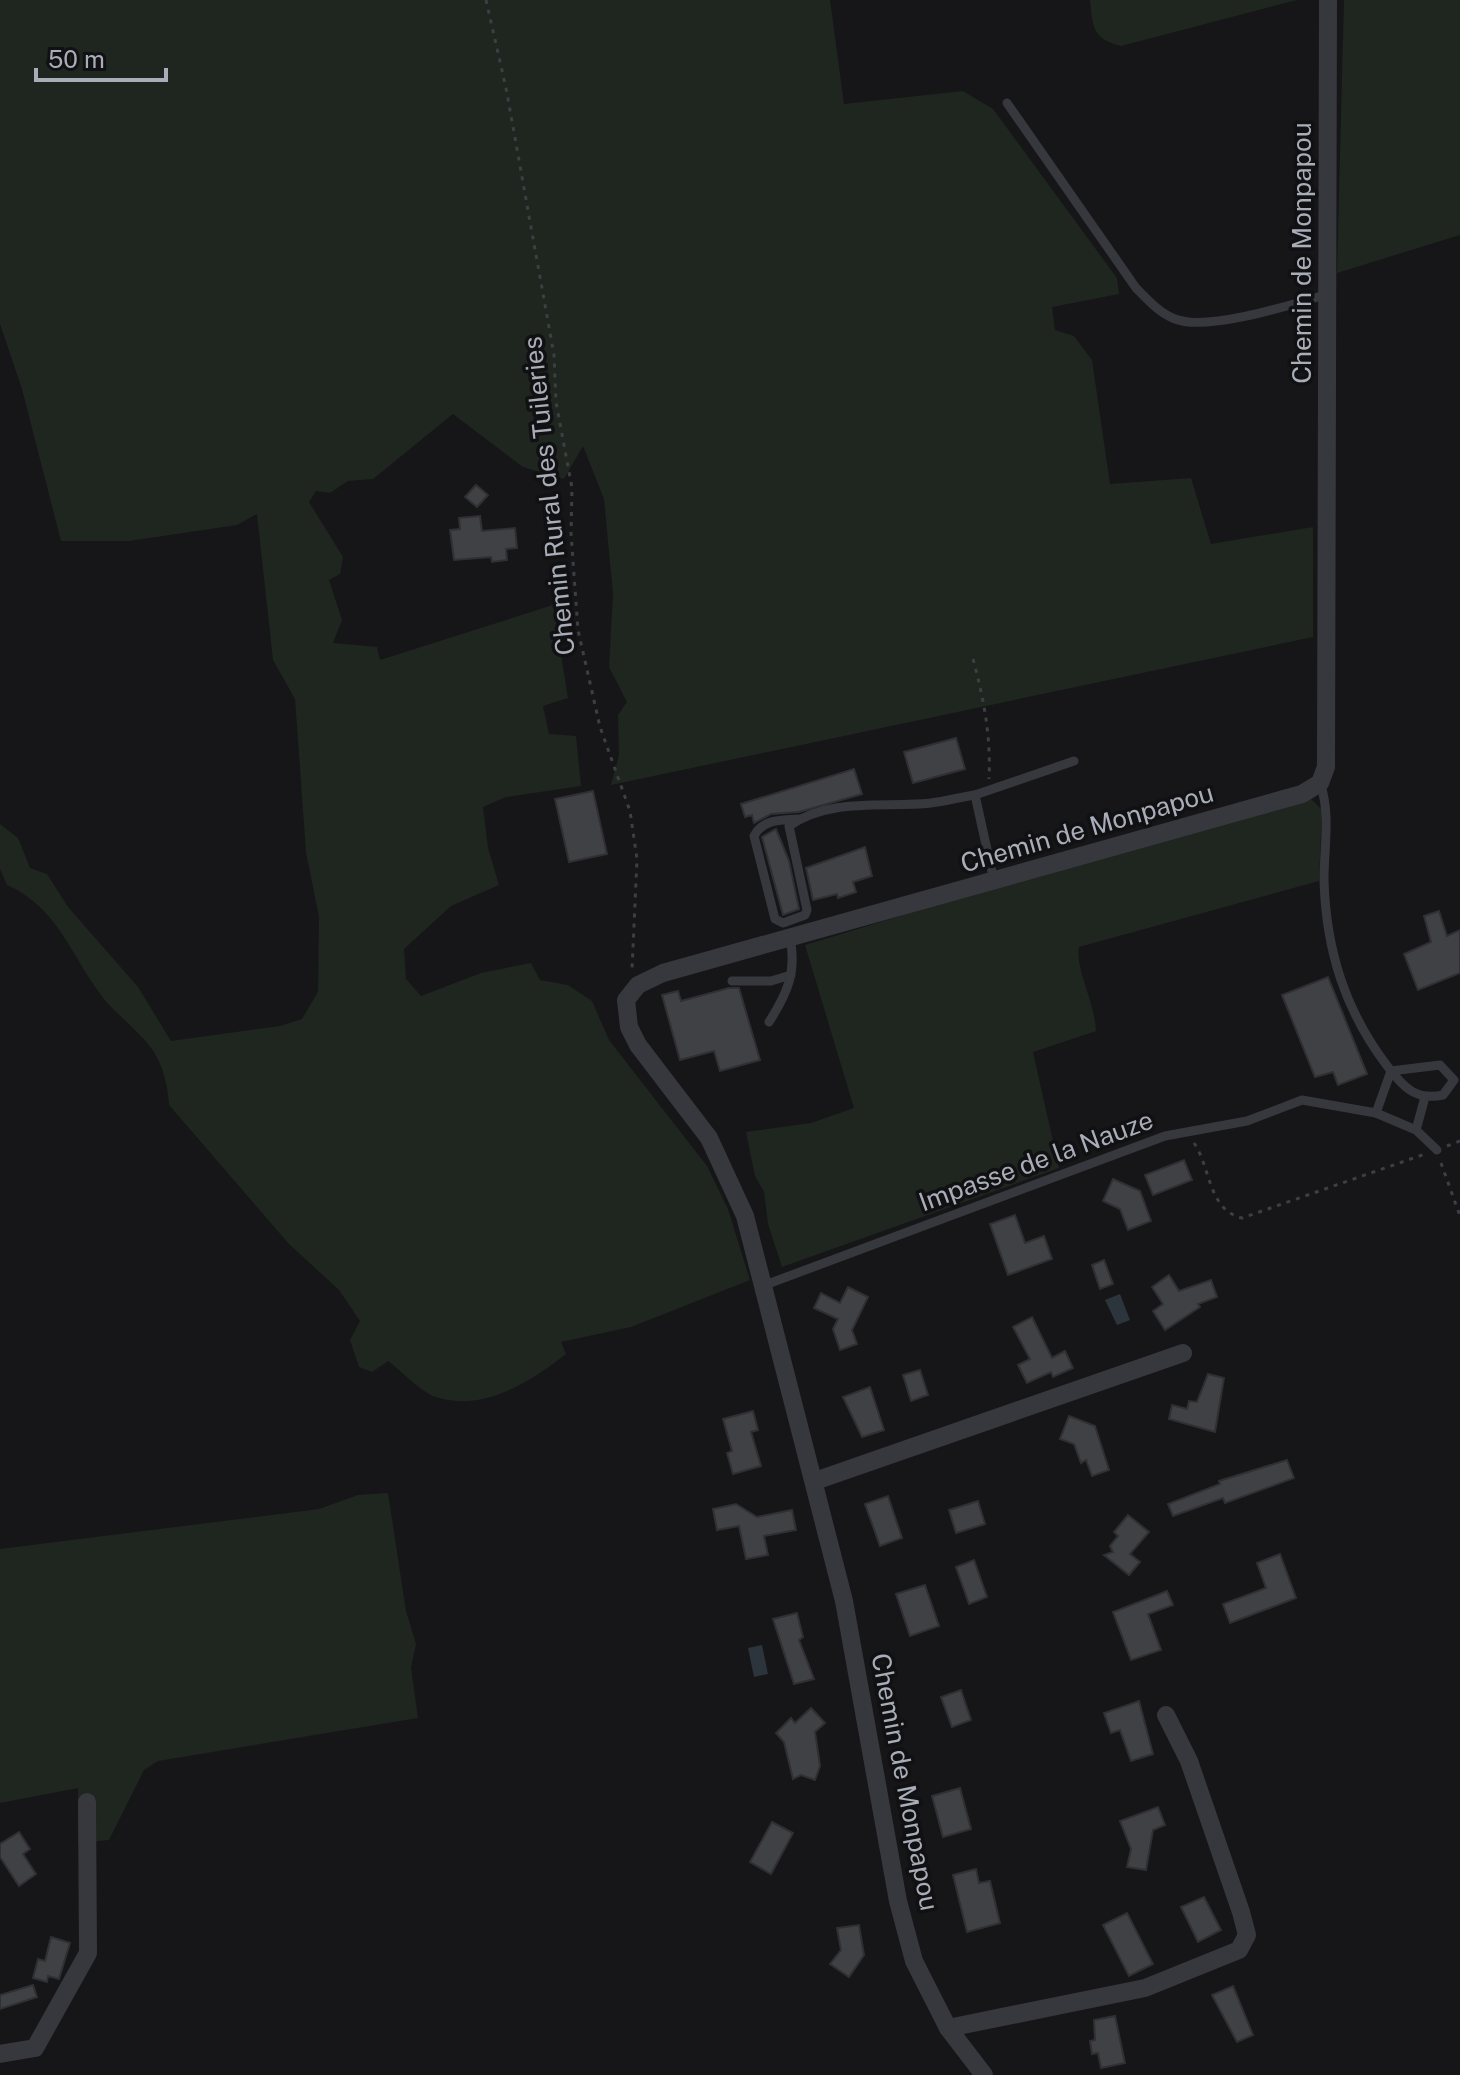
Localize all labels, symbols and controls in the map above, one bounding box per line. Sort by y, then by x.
scale bar [36,32,166,82]
text: 50 m [48,45,105,73]
street label: Chemin de Monpapou [1286,122,1317,384]
street label: Chemin Rural des Tuileries [516,335,581,657]
street label: Chemin de Monpapou [957,777,1217,878]
street label: Impasse de la Nauze [914,1104,1157,1217]
street label: Chemin de Monpapou [865,1651,946,1913]

